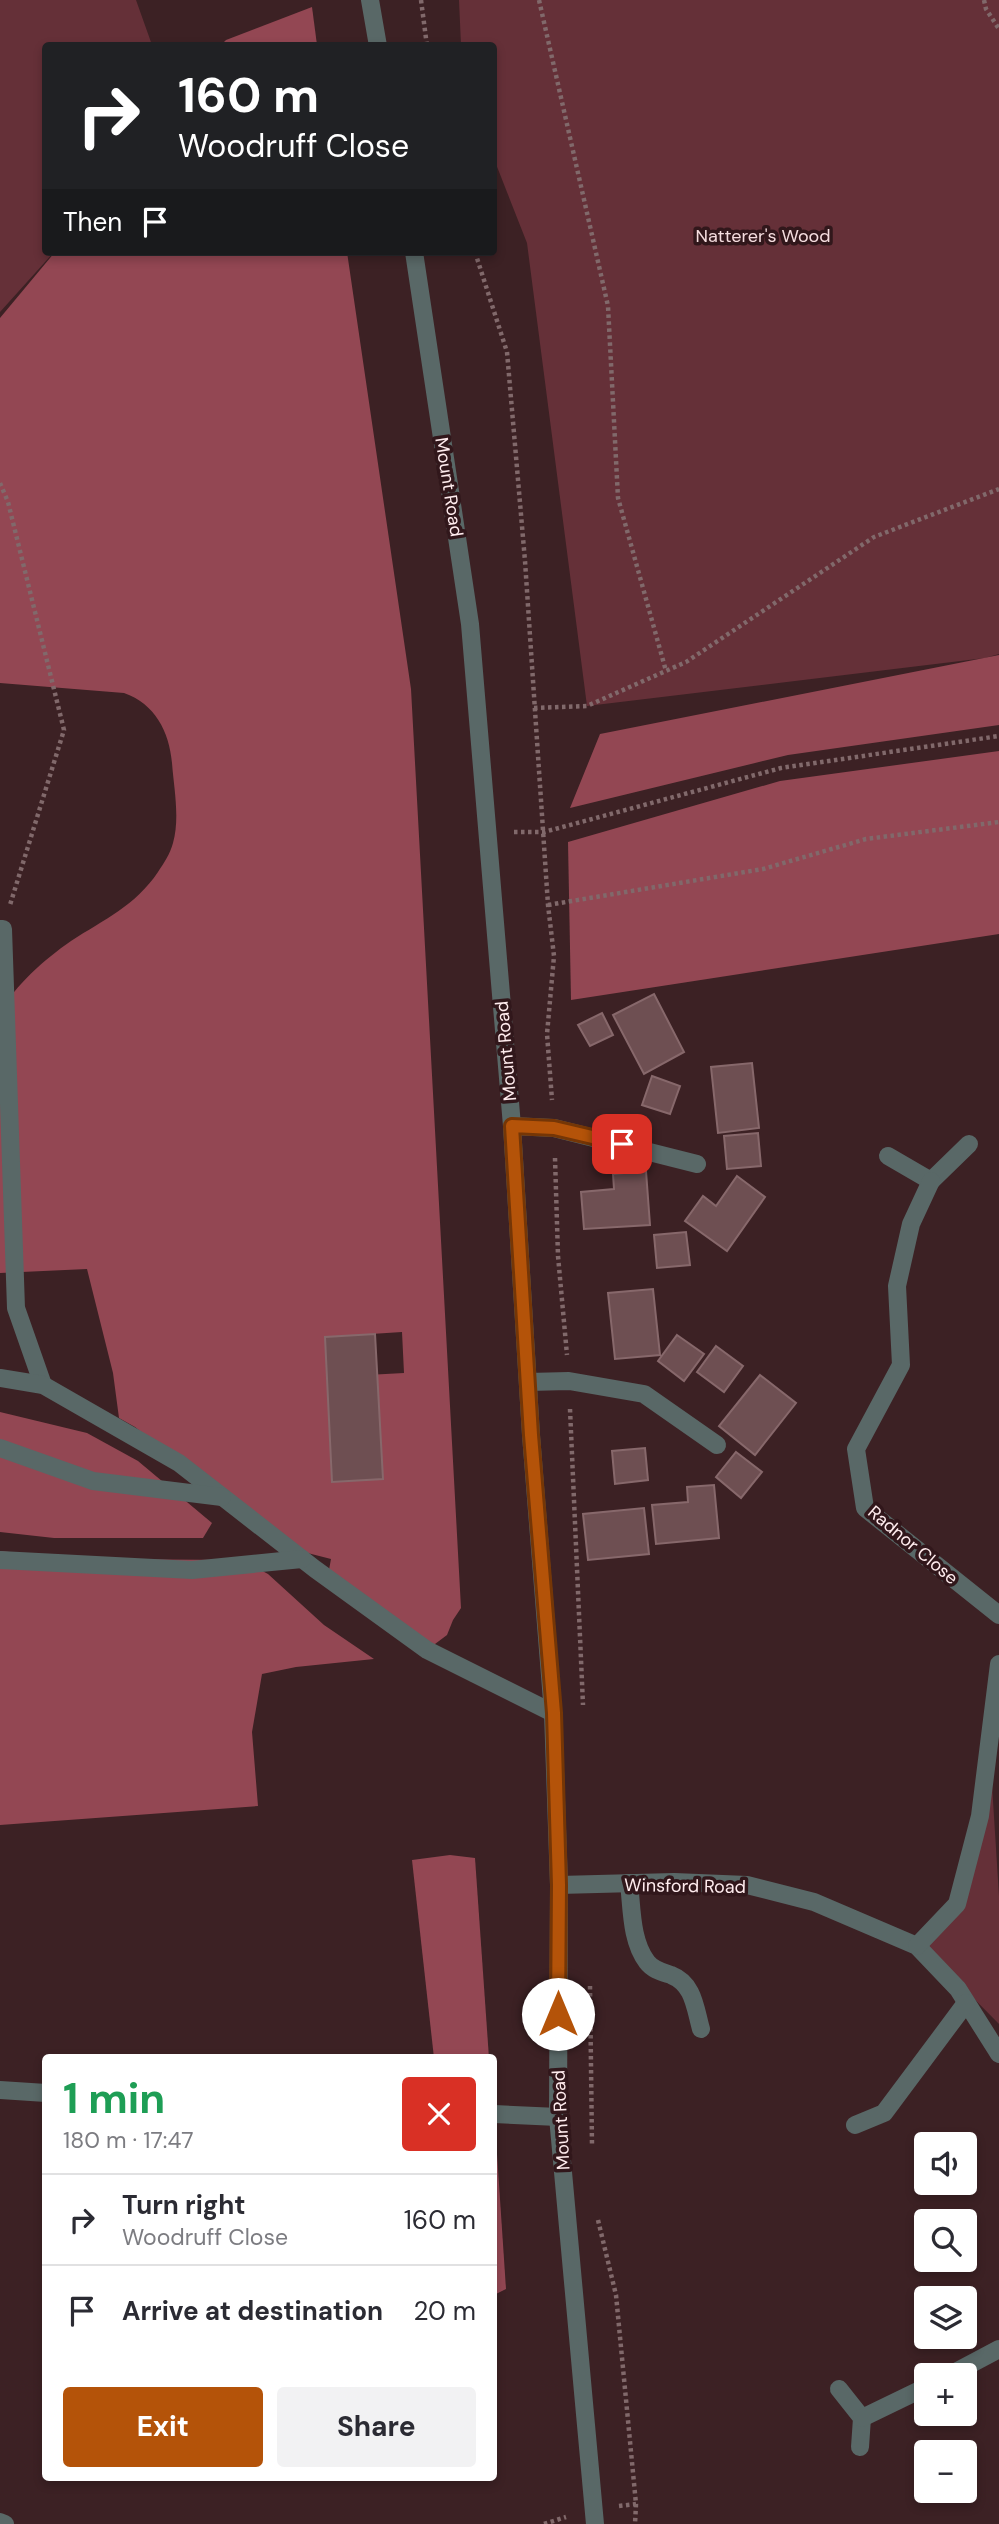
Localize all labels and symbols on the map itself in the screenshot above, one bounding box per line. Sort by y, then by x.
park label: Natterer's Wood [695,224,831,248]
street label: Mount Road [429,436,469,538]
street label: Mount Road [490,1000,522,1102]
pin [592,1114,652,1174]
street label: Radnor Close [863,1500,963,1590]
street label: Winsford Road [624,1873,746,1899]
position arrow [521,1977,595,2051]
street label: Mount Road [546,2069,576,2171]

